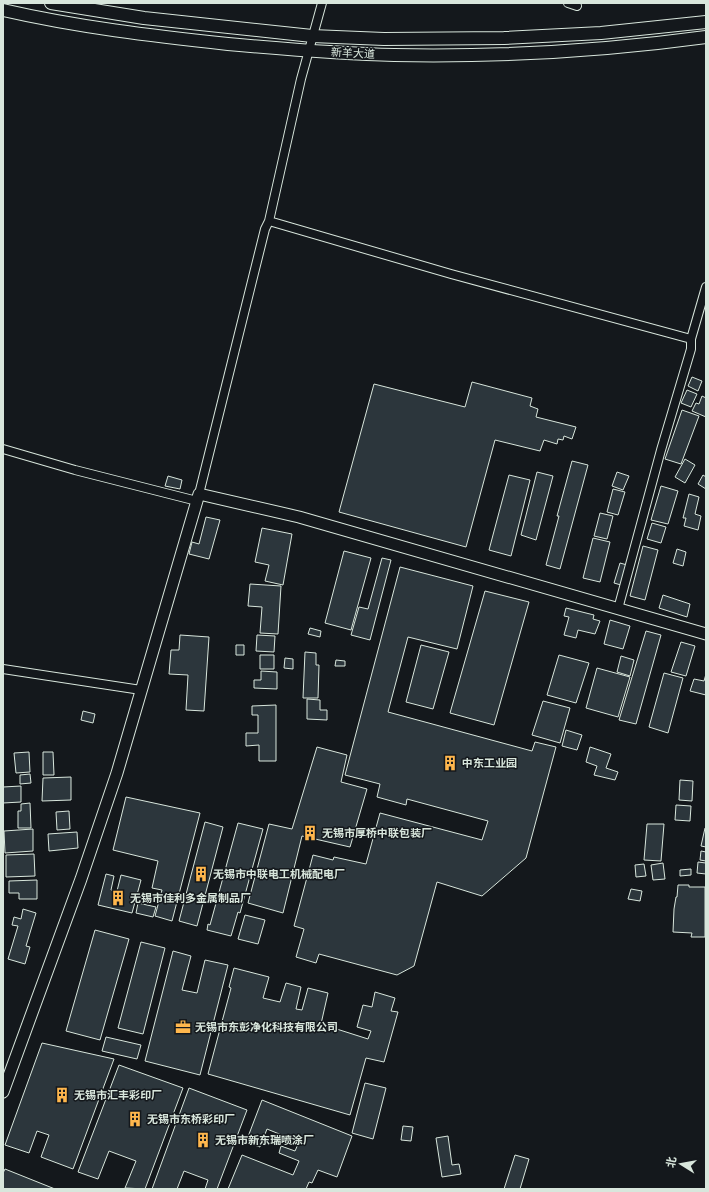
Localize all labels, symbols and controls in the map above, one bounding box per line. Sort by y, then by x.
street label: 新羊大道 [331,45,375,61]
building icon: 中东工业园 [441,754,459,772]
place label: 中东工业园 [462,756,517,770]
building icon: 无锡市厚桥中联包装厂 [301,824,319,842]
place label: 无锡市厚桥中联包装厂 [322,826,432,840]
building icon: 无锡市中联电工机械配电厂 [192,865,210,883]
place label: 无锡市中联电工机械配电厂 [213,867,345,881]
building icon: 无锡市佳利多金属制品厂 [109,889,127,907]
place label: 无锡市佳利多金属制品厂 [130,891,251,905]
office icon: 无锡市东彭净化科技有限公司 [174,1018,192,1036]
place label: 无锡市东彭净化科技有限公司 [195,1020,338,1034]
building icon: 无锡市汇丰彩印厂 [53,1086,71,1104]
place label: 无锡市汇丰彩印厂 [74,1088,162,1102]
building icon: 无锡市东桥彩印厂 [126,1110,144,1128]
place label: 无锡市东桥彩印厂 [147,1112,235,1126]
building icon: 无锡市新东瑞喷涂厂 [194,1131,212,1149]
place label: 无锡市新东瑞喷涂厂 [215,1133,314,1147]
north arrow [661,1144,701,1184]
text: 北 [663,1155,679,1169]

